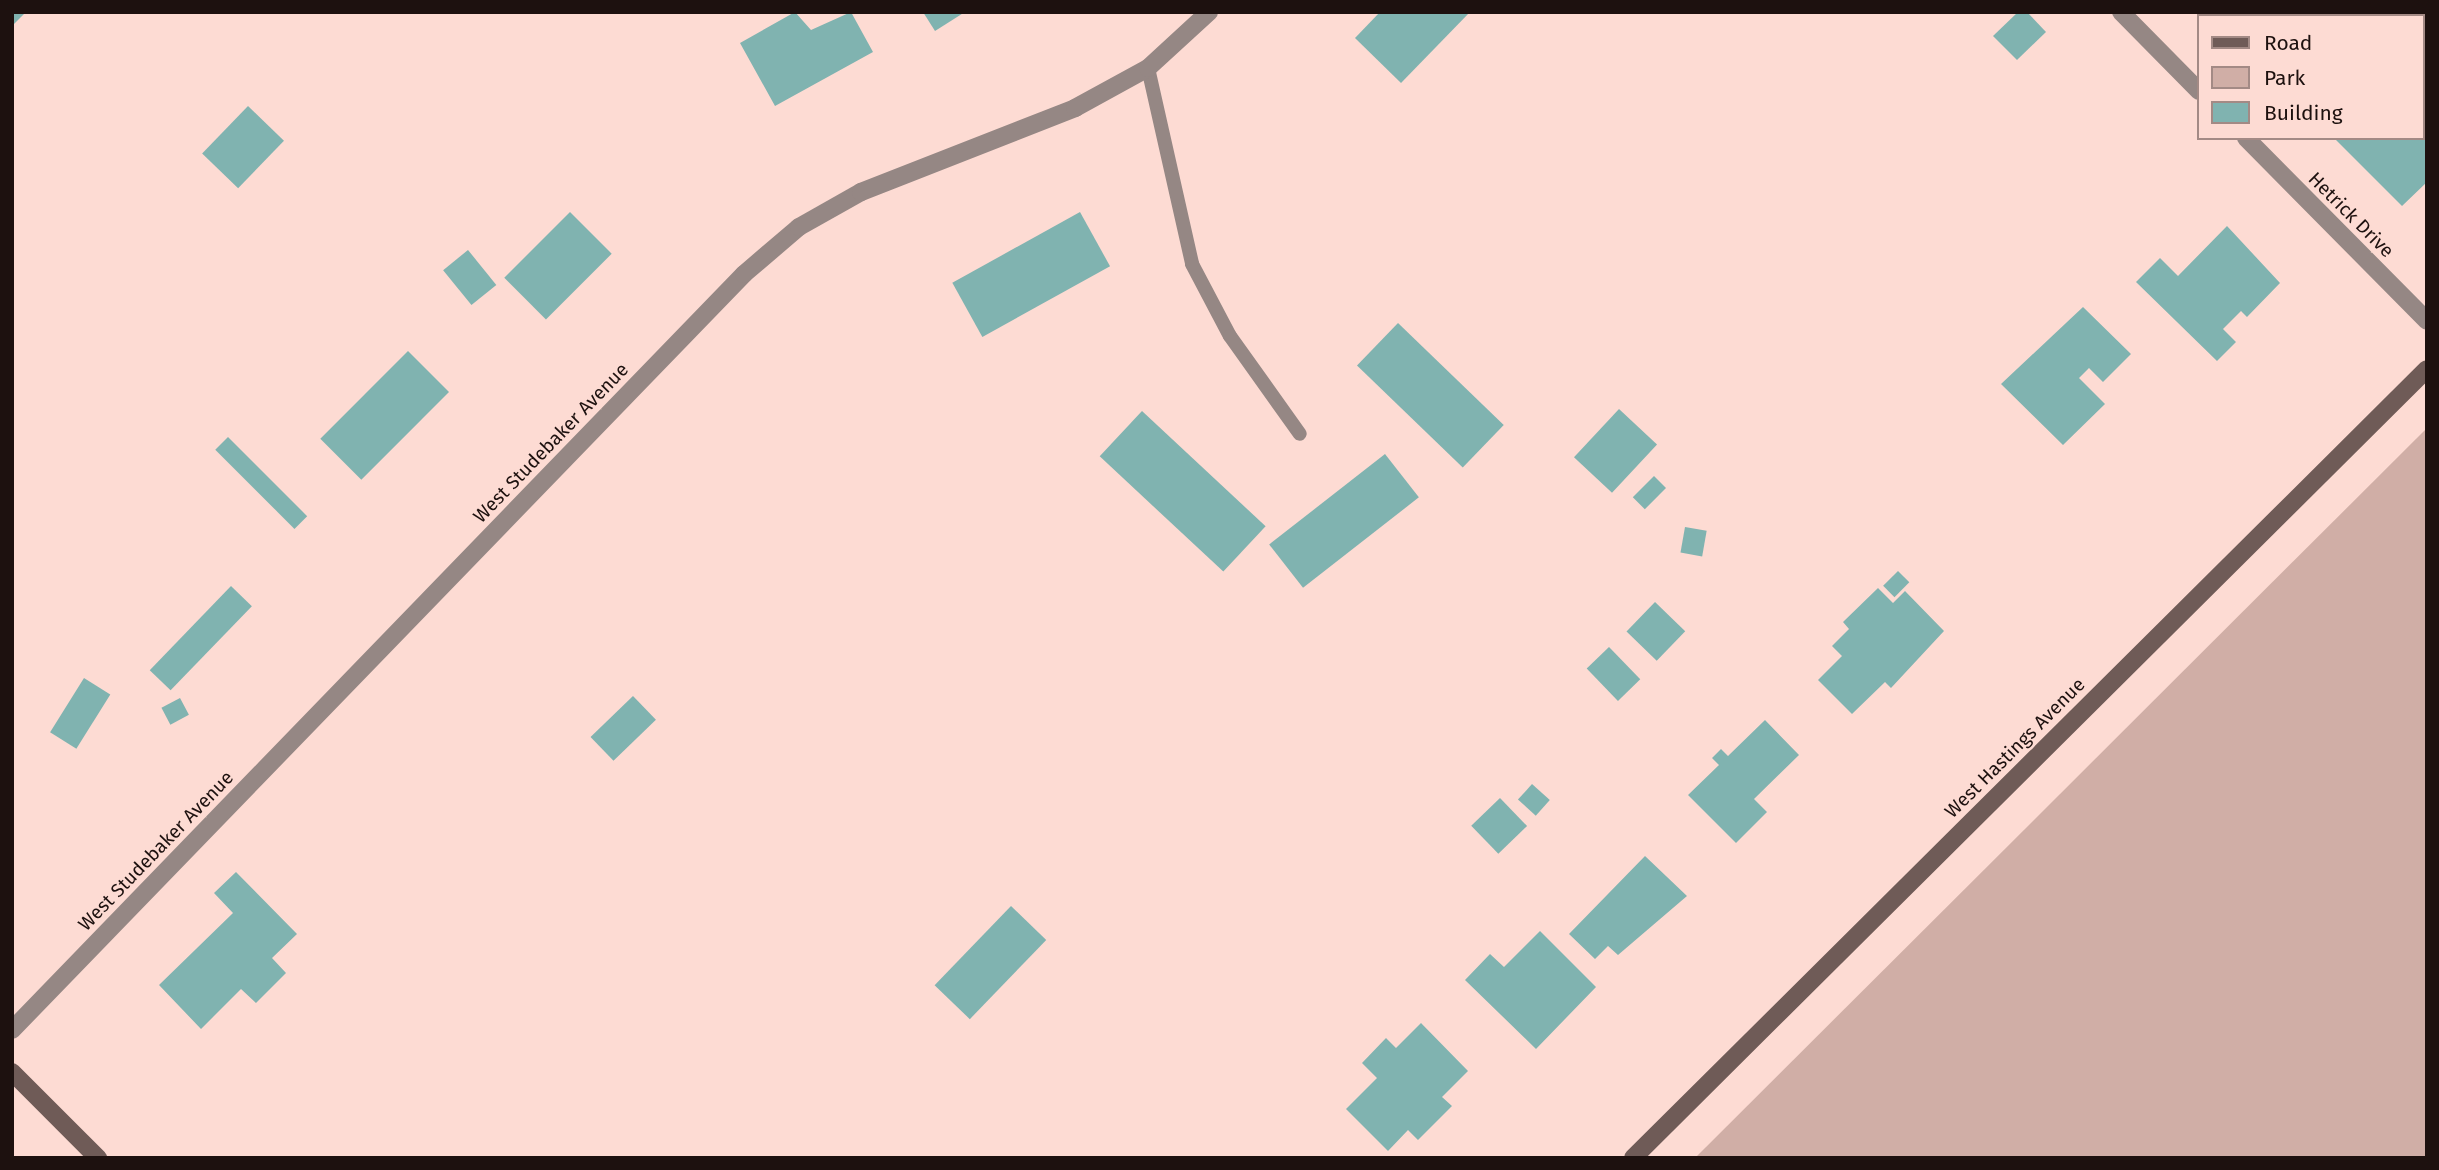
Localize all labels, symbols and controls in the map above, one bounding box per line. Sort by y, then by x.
legend [2198,14,2425,140]
text: Road [2264,30,2312,56]
text: Park [2264,65,2305,91]
text: Building [2264,100,2343,126]
street label: Hetrick Drive [2304,168,2398,262]
street label: West Studebaker Avenue [469,358,633,528]
street label: West Hastings Avenue [1940,673,2090,823]
street label: West Studebaker Avenue [74,766,238,936]

